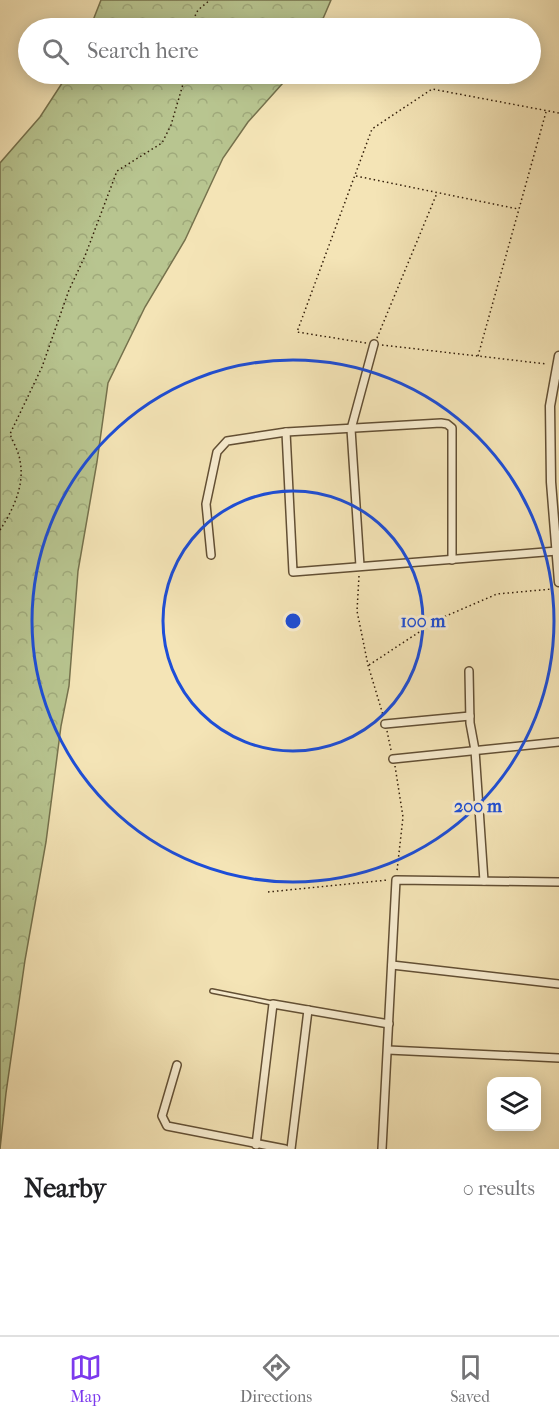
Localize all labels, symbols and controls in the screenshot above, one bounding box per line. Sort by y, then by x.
search box [18,18,541,84]
icon: search [39,35,72,68]
text: Search here [87,38,199,64]
centre of rings [283,611,303,631]
text: 100 m [400,611,447,632]
text: 200 m [454,796,503,817]
map controls [487,1077,541,1131]
button: layers [487,1077,541,1131]
text: Nearby [24,1173,106,1204]
text: 0 results [463,1177,535,1200]
tab: Map [69,1351,102,1406]
tab: Directions [240,1351,312,1406]
tab: Saved [450,1351,490,1406]

